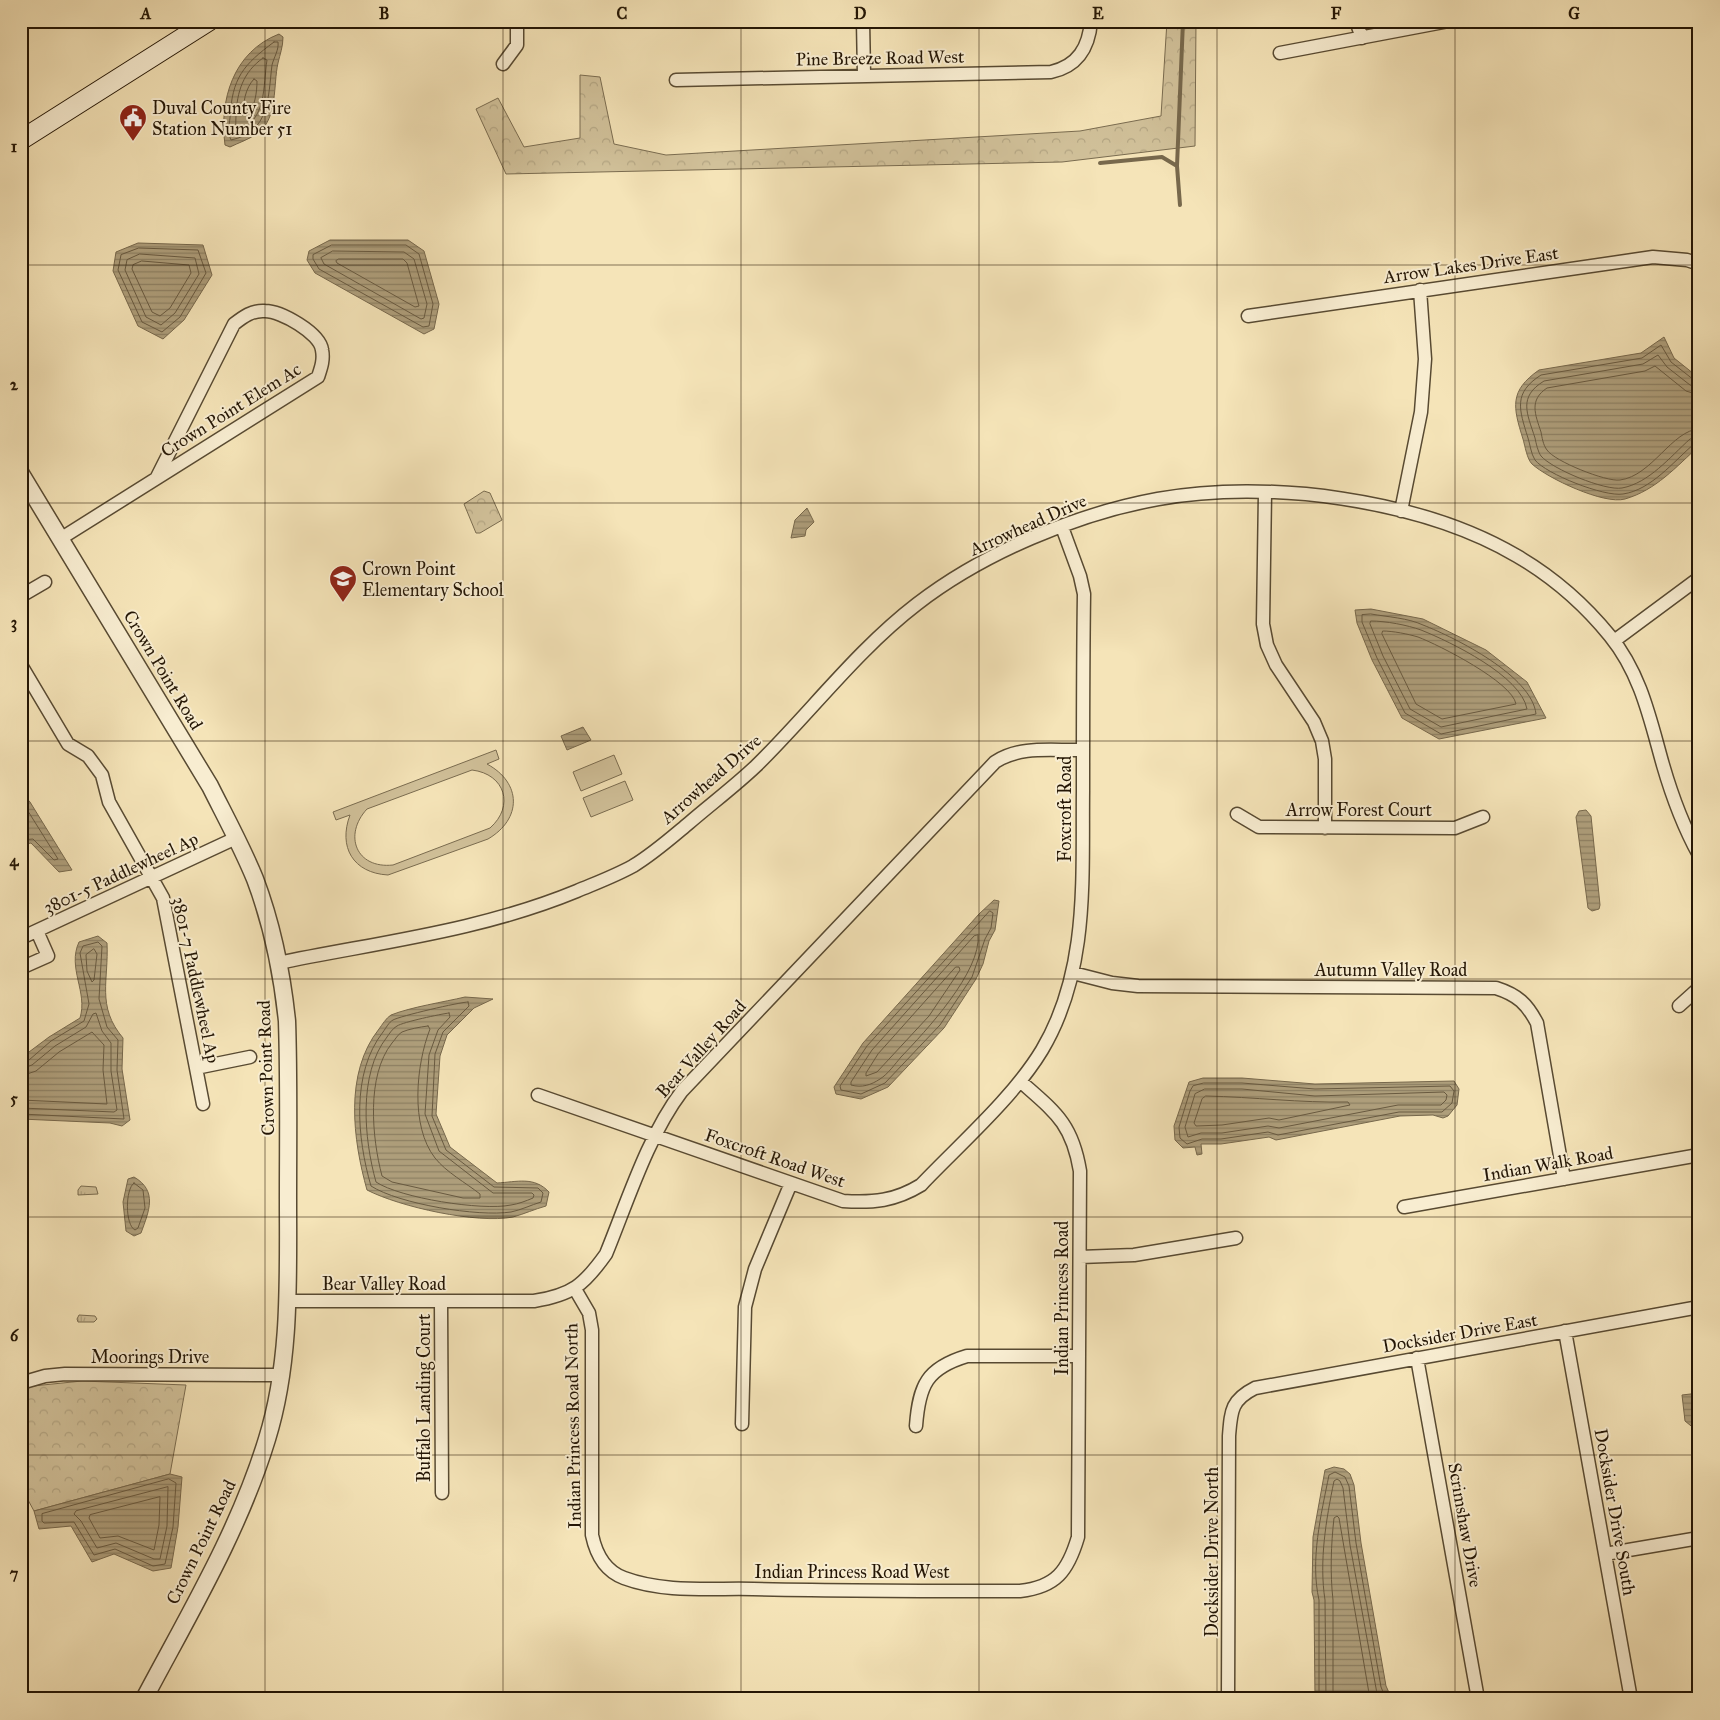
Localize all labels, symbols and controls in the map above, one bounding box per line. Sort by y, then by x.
text: A [140,4,152,23]
text: B [379,4,389,23]
text: C [617,4,628,23]
text: D [854,4,867,23]
text: E [1092,4,1104,23]
text: F [1331,4,1342,23]
text: G [1568,4,1580,23]
street label: Pine Breeze Road West [796,46,965,70]
place label: Duval County Fire Station Number 51 [152,97,292,140]
public building icon: Duval County Fire Station Number 51 [118,103,148,142]
text: 1 [11,137,18,156]
street label: Arrow Lakes Drive East [1381,242,1560,288]
street label: Crown Point Elem Ac [157,358,306,462]
text: 2 [10,375,19,394]
street label: Arrowhead Drive [965,489,1090,561]
place label: Crown Point Elementary School [362,558,504,601]
school or university icon: Crown Point Elementary School [328,564,358,603]
street label: Crown Point Road [119,606,207,734]
text: 3 [11,613,17,633]
street label: Arrowhead Drive [656,729,766,829]
street label: Foxcroft Road [1054,756,1076,862]
street label: Arrow Forest Court [1285,799,1433,821]
street label: 3801-5 Paddlewheel Ap [40,827,202,919]
text: 4 [10,851,20,871]
street label: 3801-7 Paddlewheel Ap [168,895,224,1065]
street label: Autumn Valley Road [1314,959,1467,981]
street label: Bear Valley Road [651,996,751,1102]
street label: Crown Point Road [253,1000,279,1136]
text: 5 [10,1089,18,1108]
street label: Foxcroft Road West [702,1124,849,1193]
street label: Indian Walk Road [1481,1142,1615,1186]
street label: Indian Princess Road [1051,1221,1073,1375]
street label: Bear Valley Road [322,1273,446,1295]
street label: Docksider Drive East [1381,1308,1540,1357]
street label: Buffalo Landing Court [413,1313,436,1482]
street label: Indian Princess Road North [560,1323,586,1529]
text: 6 [10,1326,19,1345]
street label: Moorings Drive [91,1346,209,1369]
street label: Docksider Drive South [1589,1427,1641,1597]
street label: Scrimshaw Drive [1443,1461,1487,1589]
street label: Docksider Drive North [1201,1467,1223,1637]
street label: Crown Point Road [161,1476,241,1608]
street label: Indian Princess Road West [754,1561,950,1583]
text: 7 [10,1564,19,1583]

